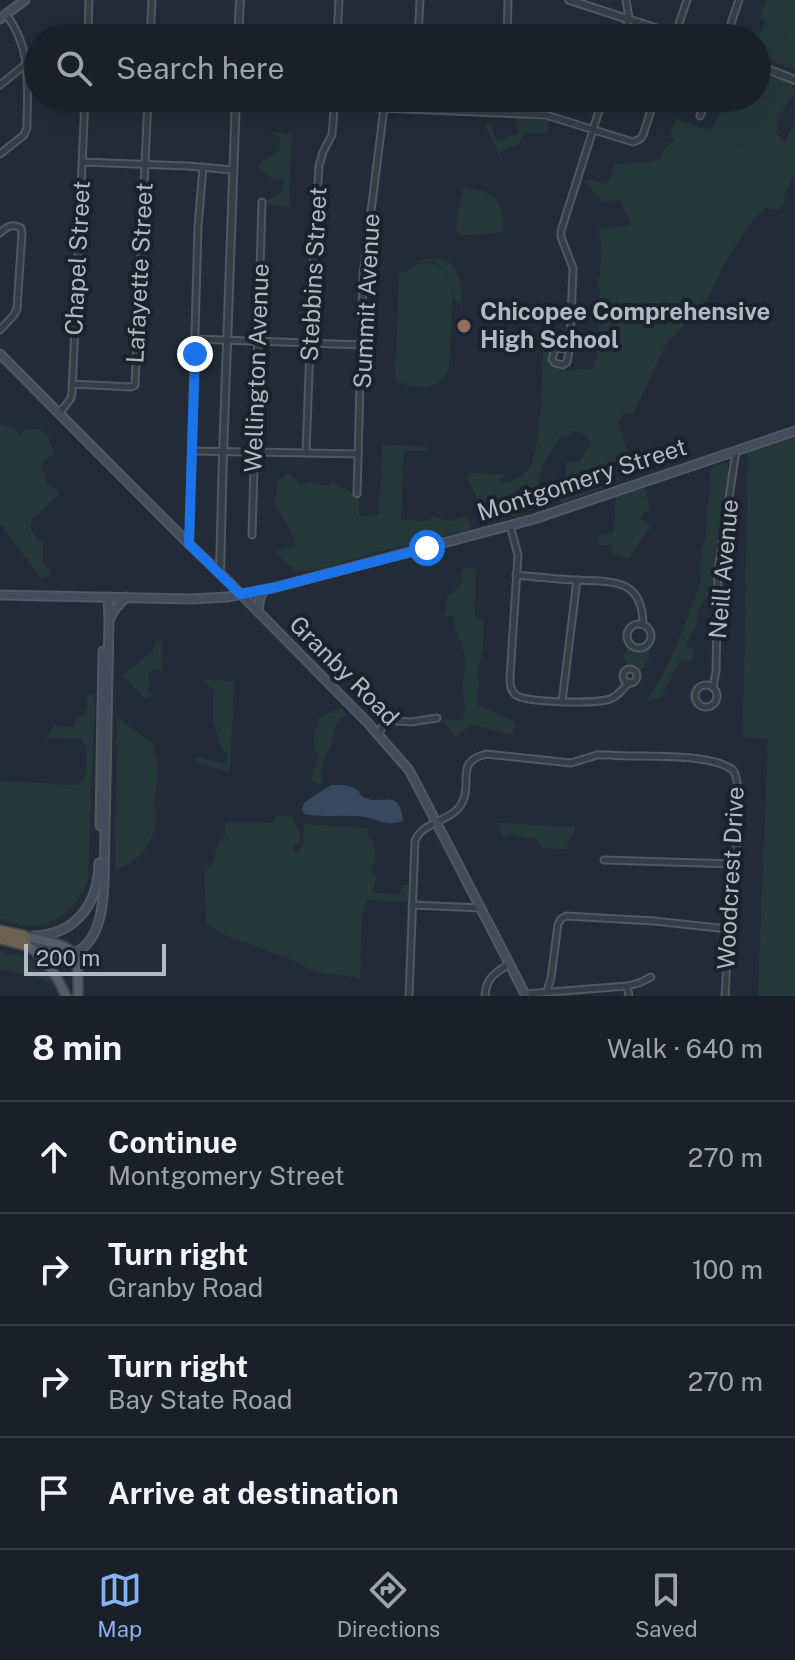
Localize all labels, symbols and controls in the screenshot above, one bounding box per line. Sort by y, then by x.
search box [24,24,771,112]
icon: search [52,46,96,90]
text: Search here [116,50,284,86]
street label: Chapel Street [59,180,95,336]
street label: Lafayette Street [120,182,158,364]
street label: Stebbins Street [294,186,332,362]
street label: Summit Avenue [347,213,385,389]
street label: Wellington Avenue [238,263,274,473]
place label: Chicopee Comprehensive High School [480,297,770,353]
marker: Chicopee Comprehensive High School [455,317,473,335]
route end [177,336,213,372]
street label: Montgomery Street [473,432,690,526]
street label: Neill Avenue [703,498,743,640]
route start [409,530,445,566]
street label: Granby Road [284,610,405,731]
street label: Woodcrest Drive [711,786,749,970]
scale bar [24,940,166,976]
text: 200 m [36,945,100,971]
text: 8 min [32,1028,122,1068]
text: Walk · 640 m [607,1033,763,1064]
text: Continue [108,1124,238,1160]
icon: ahead [32,1135,76,1179]
text: 270 m [688,1142,763,1173]
text: Montgomery Street [108,1160,345,1191]
text: Turn right [108,1236,248,1272]
icon: right [32,1247,76,1291]
text: 100 m [692,1254,763,1285]
text: Granby Road [108,1272,263,1303]
text: Turn right [108,1348,248,1384]
icon: right [32,1359,76,1403]
text: 270 m [688,1366,763,1397]
text: Bay State Road [108,1384,292,1415]
icon: arrive [32,1471,76,1515]
text: Arrive at destination [108,1475,399,1511]
tab: Map [97,1568,142,1642]
tab: Directions [337,1568,440,1642]
tab: Saved [635,1568,698,1642]

